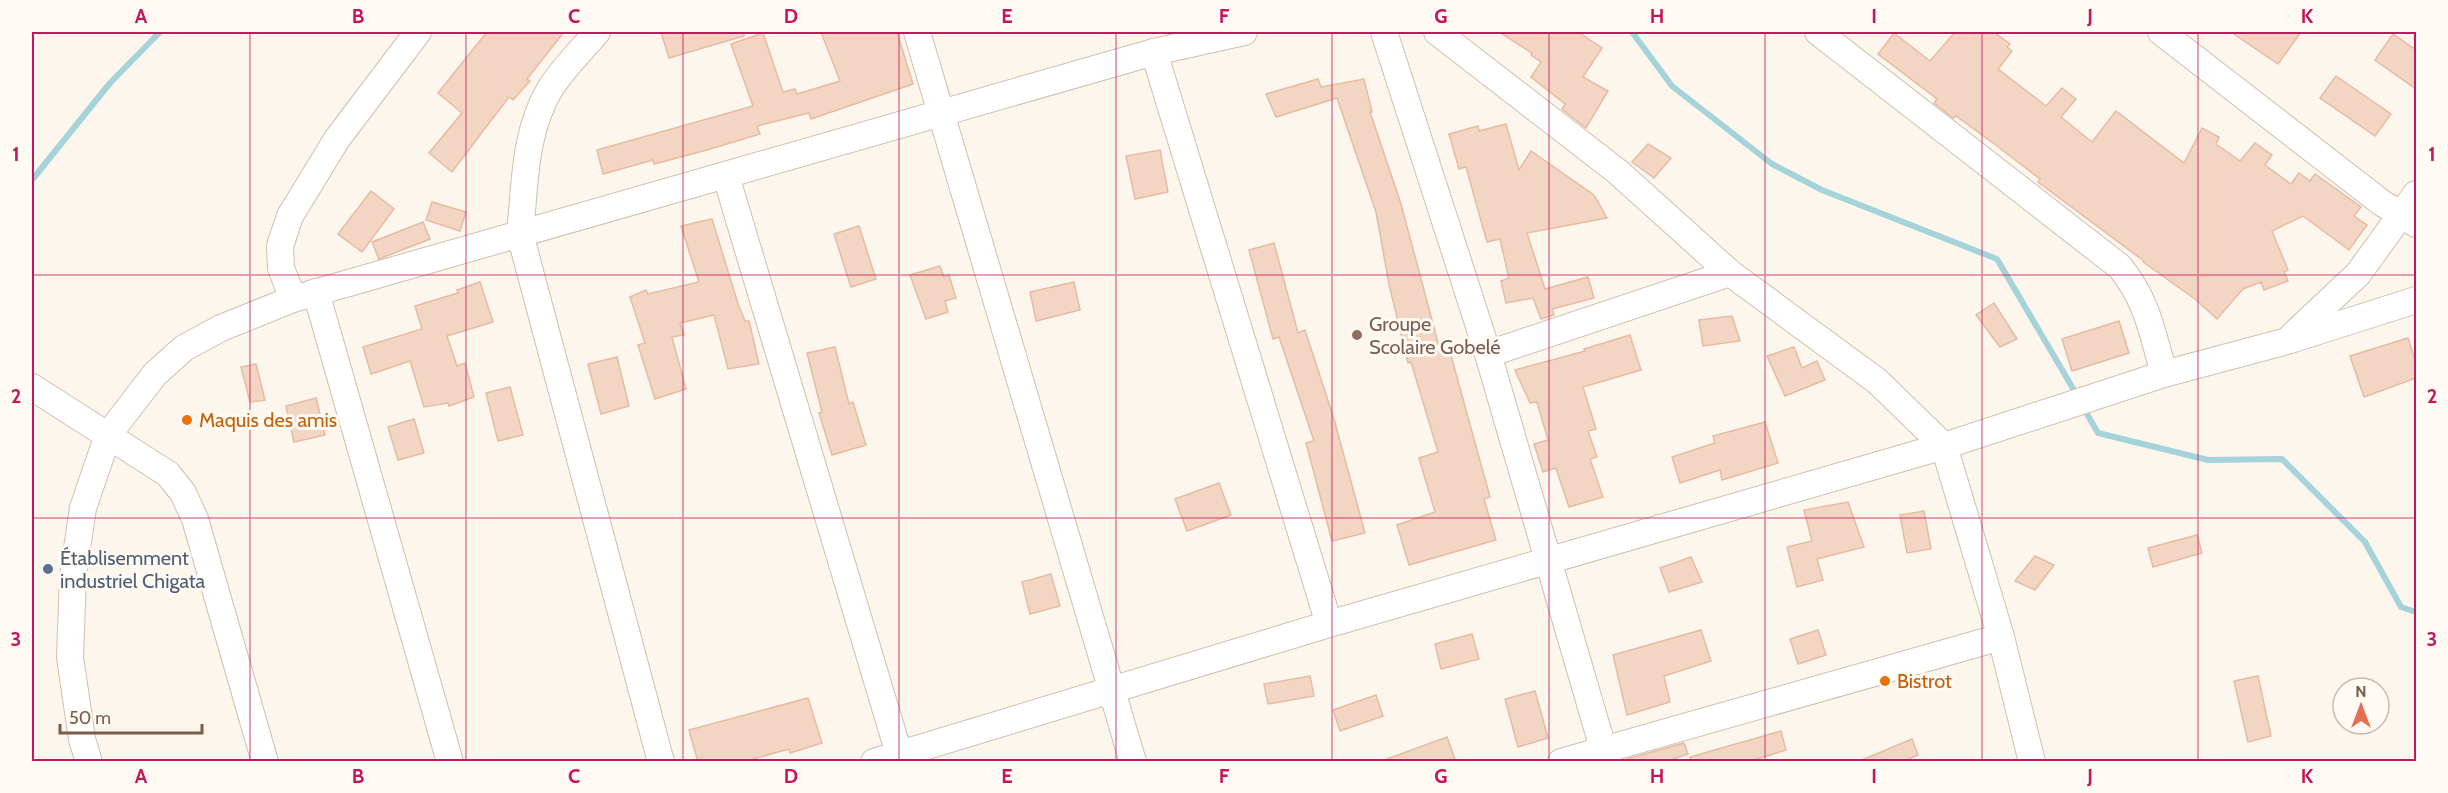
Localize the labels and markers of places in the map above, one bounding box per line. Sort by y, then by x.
place label: Groupe Scolaire Gobelé [1369,312,1501,359]
marker: Groupe Scolaire Gobelé [1350,328,1364,342]
place label: Maquis des amis [199,408,337,432]
marker: Maquis des amis [180,413,194,427]
place label: Établisemment industriel Chigata [60,546,206,593]
marker: Établisemment industriel Chigata [41,562,55,576]
place label: Bistrot [1897,669,1952,693]
marker: Bistrot [1878,674,1892,688]

